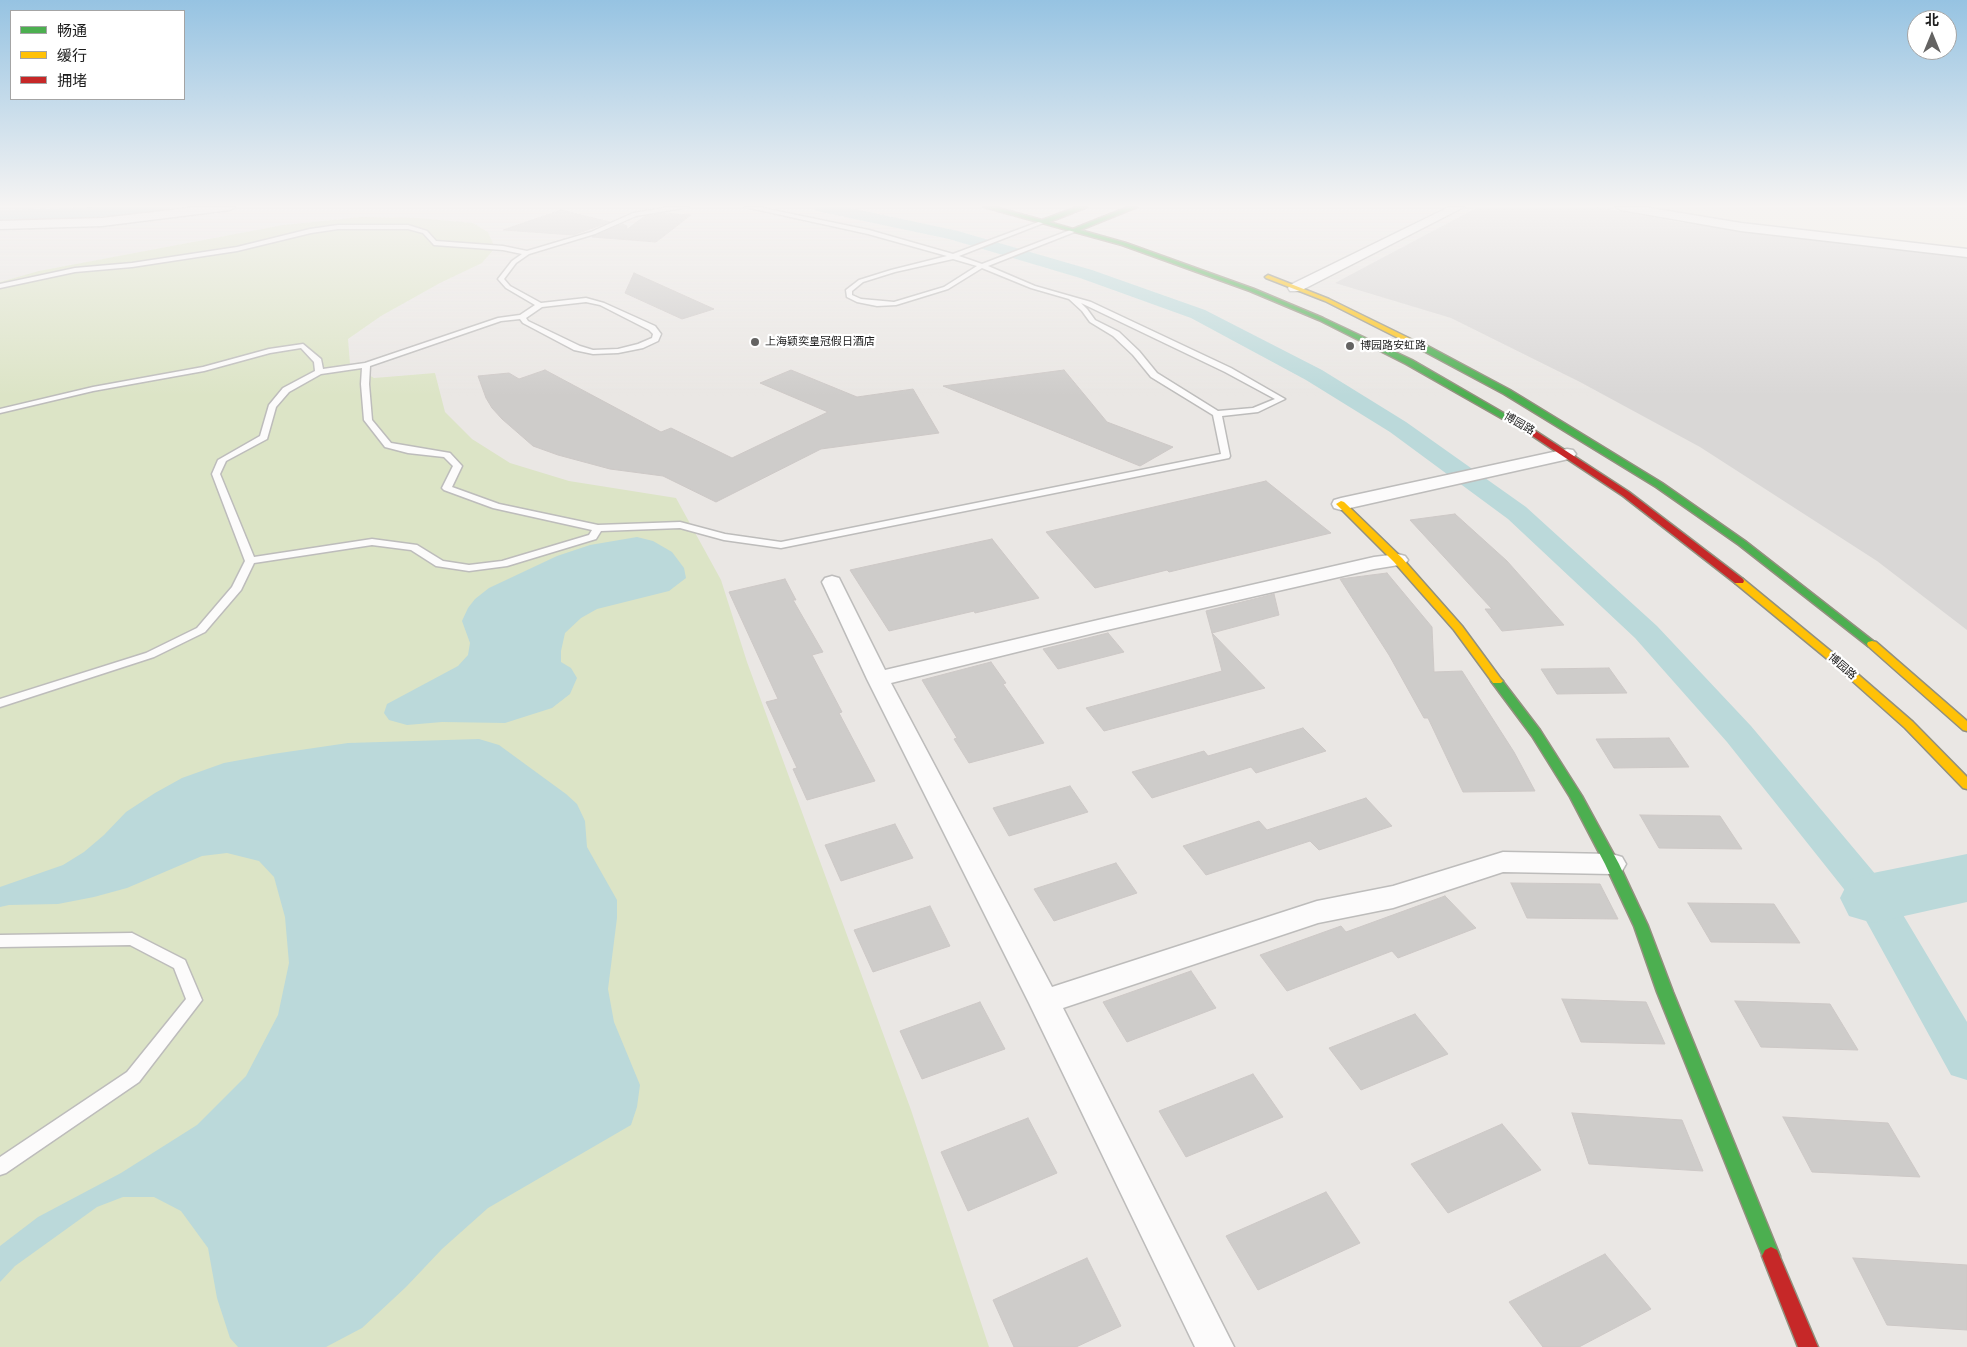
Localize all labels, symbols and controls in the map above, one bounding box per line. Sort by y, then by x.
legend [10,10,185,100]
north arrow [1907,10,1957,60]
text: 北 [1925,12,1939,29]
text: 畅通 [57,22,87,41]
text: 缓行 [57,47,87,66]
text: 拥堵 [57,72,87,91]
place label: 上海颖奕皇冠假日酒店 [765,335,875,349]
marker: 上海颖奕皇冠假日酒店 [749,336,761,348]
place label: 博园路安虹路 [1360,339,1426,353]
marker: 博园路安虹路 [1344,340,1356,352]
street label: 博园路 [1501,410,1537,438]
street label: 博园路 [1825,651,1859,683]

